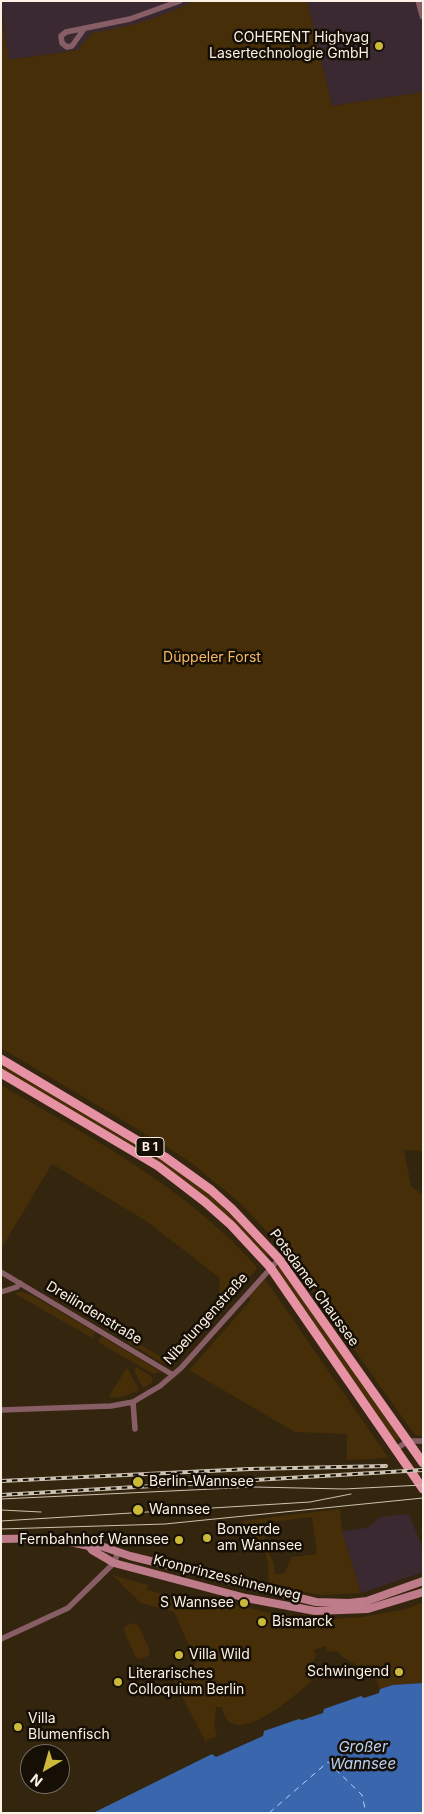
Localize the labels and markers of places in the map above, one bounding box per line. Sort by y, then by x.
place label: COHERENT Highyag Lasertechnologie GmbH [209,30,369,62]
marker: COHERENT Highyag Lasertechnologie GmbH [373,40,385,52]
place label: Berlin-Wannsee [149,1474,254,1490]
marker: Berlin-Wannsee [131,1475,145,1489]
place label: Wannsee [149,1502,210,1518]
marker: Wannsee [131,1503,145,1517]
place label: Bonverde am Wannsee [217,1522,302,1554]
place label: Fernbahnhof Wannsee [19,1532,169,1548]
marker: Bonverde am Wannsee [201,1532,213,1544]
marker: Fernbahnhof Wannsee [173,1534,185,1546]
place label: S Wannsee [160,1595,234,1611]
marker: S Wannsee [238,1597,250,1609]
place label: Bismarck [272,1614,333,1630]
marker: Bismarck [256,1616,268,1628]
place label: Villa Wild [189,1647,250,1663]
marker: Villa Wild [173,1649,185,1661]
place label: Schwingend [307,1664,389,1680]
place label: Literarisches Colloquium Berlin [128,1666,244,1698]
marker: Schwingend [393,1666,405,1678]
marker: Literarisches Colloquium Berlin [112,1676,124,1688]
place label: Villa Blumenfisch [28,1711,110,1744]
marker: Villa Blumenfisch [12,1721,24,1733]

